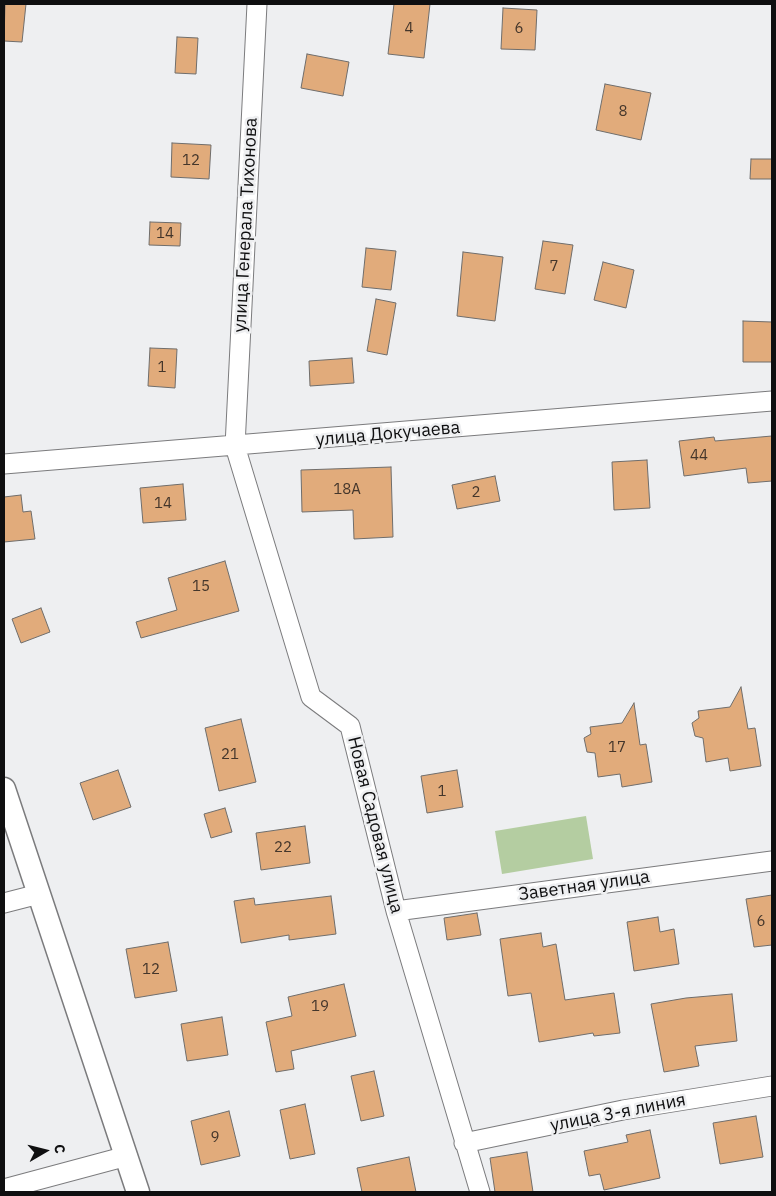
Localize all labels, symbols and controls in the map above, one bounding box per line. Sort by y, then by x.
house number: 4 [405,20,413,38]
house number: 6 [515,20,523,38]
house number: 8 [619,103,627,121]
street label: улица Генерала Тихонова [230,117,262,333]
house number: 12 [182,152,200,170]
house number: 14 [156,225,174,243]
house number: 7 [550,258,558,276]
house number: 1 [158,359,166,377]
street label: улица Докучаева [315,417,461,451]
house number: 44 [690,447,708,465]
house number: 18А [333,481,361,499]
house number: 2 [472,484,480,502]
house number: 14 [154,495,172,513]
house number: 15 [192,578,210,596]
street label: Новая Садовая улица [343,734,407,916]
house number: 17 [608,739,626,757]
house number: 21 [221,746,239,764]
house number: 1 [438,783,446,801]
house number: 22 [274,839,292,857]
street label: Заветная улица [517,866,651,906]
house number: 6 [757,913,765,931]
house number: 12 [142,961,160,979]
house number: 19 [311,998,329,1016]
street label: улица 3-я линия [548,1089,688,1137]
north arrow [20,1126,70,1176]
house number: 9 [211,1129,219,1147]
text: С [50,1143,69,1155]

